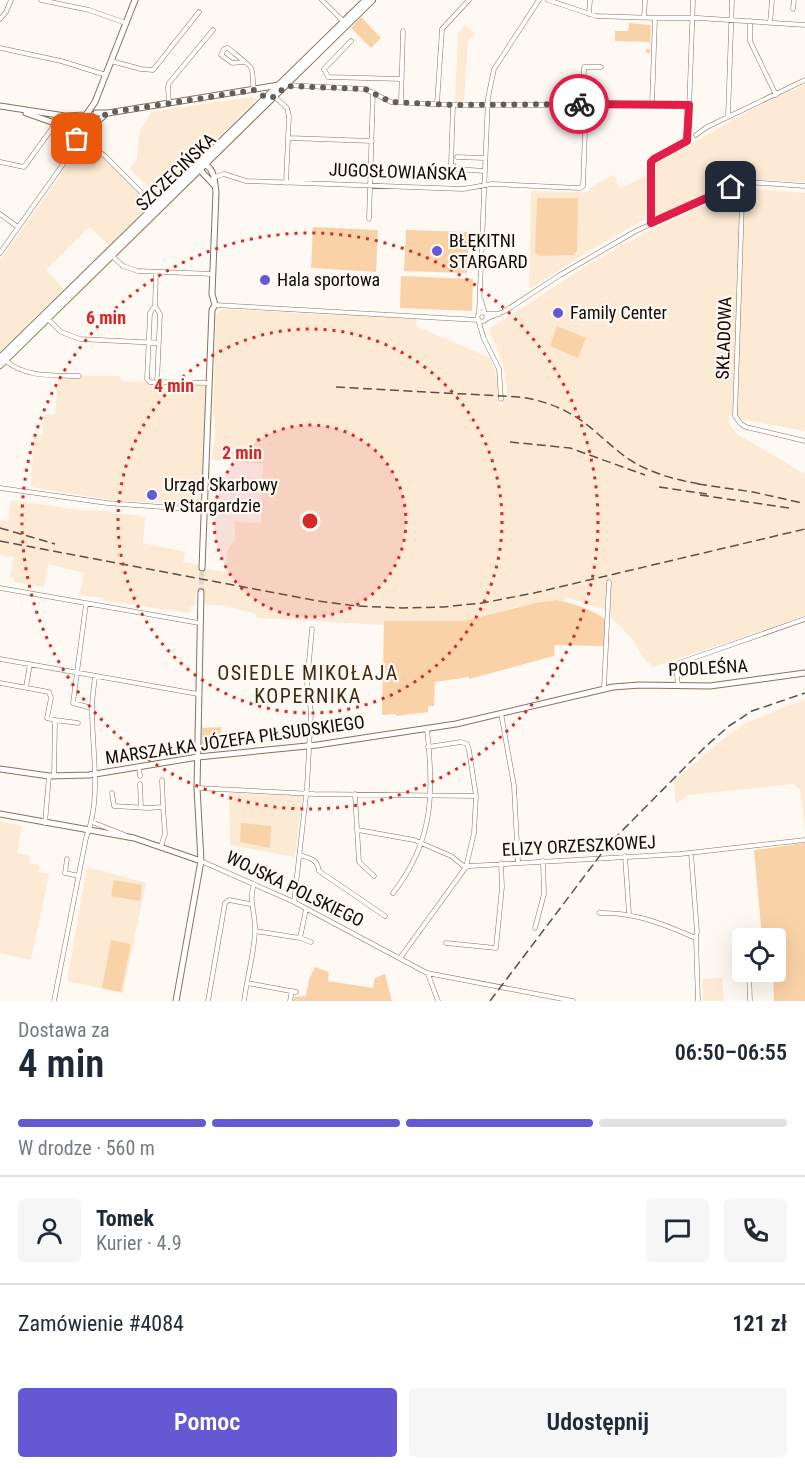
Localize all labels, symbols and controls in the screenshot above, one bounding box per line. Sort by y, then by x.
courier [549,74,609,134]
icon: bike [563,88,596,121]
pin [51,113,102,164]
icon: bag [60,122,93,155]
street label: SZCZECIŃSKA [131,128,220,215]
street label: JUGOSŁOWIAŃSKA [328,159,468,184]
pin [705,161,756,212]
icon: home [714,170,747,203]
place label: BŁĘKITNI STARGARD [449,230,528,272]
marker: BŁĘKITNI STARGARD [430,244,444,258]
place label: Hala sportowa [277,269,380,290]
marker: Hala sportowa [258,273,272,287]
street label: SKŁADOWA [712,296,735,380]
place label: Family Center [570,302,668,323]
marker: Family Center [551,306,565,320]
text: 6 min [86,307,126,328]
text: 4 min [154,375,194,396]
text: 2 min [222,442,262,463]
place label: Urząd Skarbowy w Stargardzie [164,474,278,516]
marker: Urząd Skarbowy w Stargardzie [145,488,159,502]
centre of rings [300,511,320,531]
street label: PODLEŚNA [668,655,749,680]
district label: OSIEDLE MIKOŁAJA KOPERNIKA [217,661,399,708]
street label: MARSZAŁKA JÓZEFA PIŁSUDSKIEGO [104,711,366,768]
street label: ELIZY ORZESZKOWEJ [501,831,657,860]
street label: WOJSKA POLSKIEGO [223,846,367,931]
map controls [732,928,786,982]
button: locate [732,928,786,982]
text: Dostawa za [18,1018,110,1042]
text: 06:50–06:55 [675,1040,787,1065]
text: 4 min [18,1041,104,1087]
text: W drodze · 560 m [18,1136,155,1160]
button: person [18,1199,81,1262]
button: chat [646,1199,709,1262]
button: phone [724,1199,787,1262]
text: Tomek [96,1206,154,1231]
text: Kurier · 4.9 [96,1231,182,1255]
text: Zamówienie #4084 [18,1311,184,1336]
text: 121 zł [732,1311,787,1336]
button: Pomoc [18,1388,397,1457]
button: Udostępnij [409,1388,787,1457]

